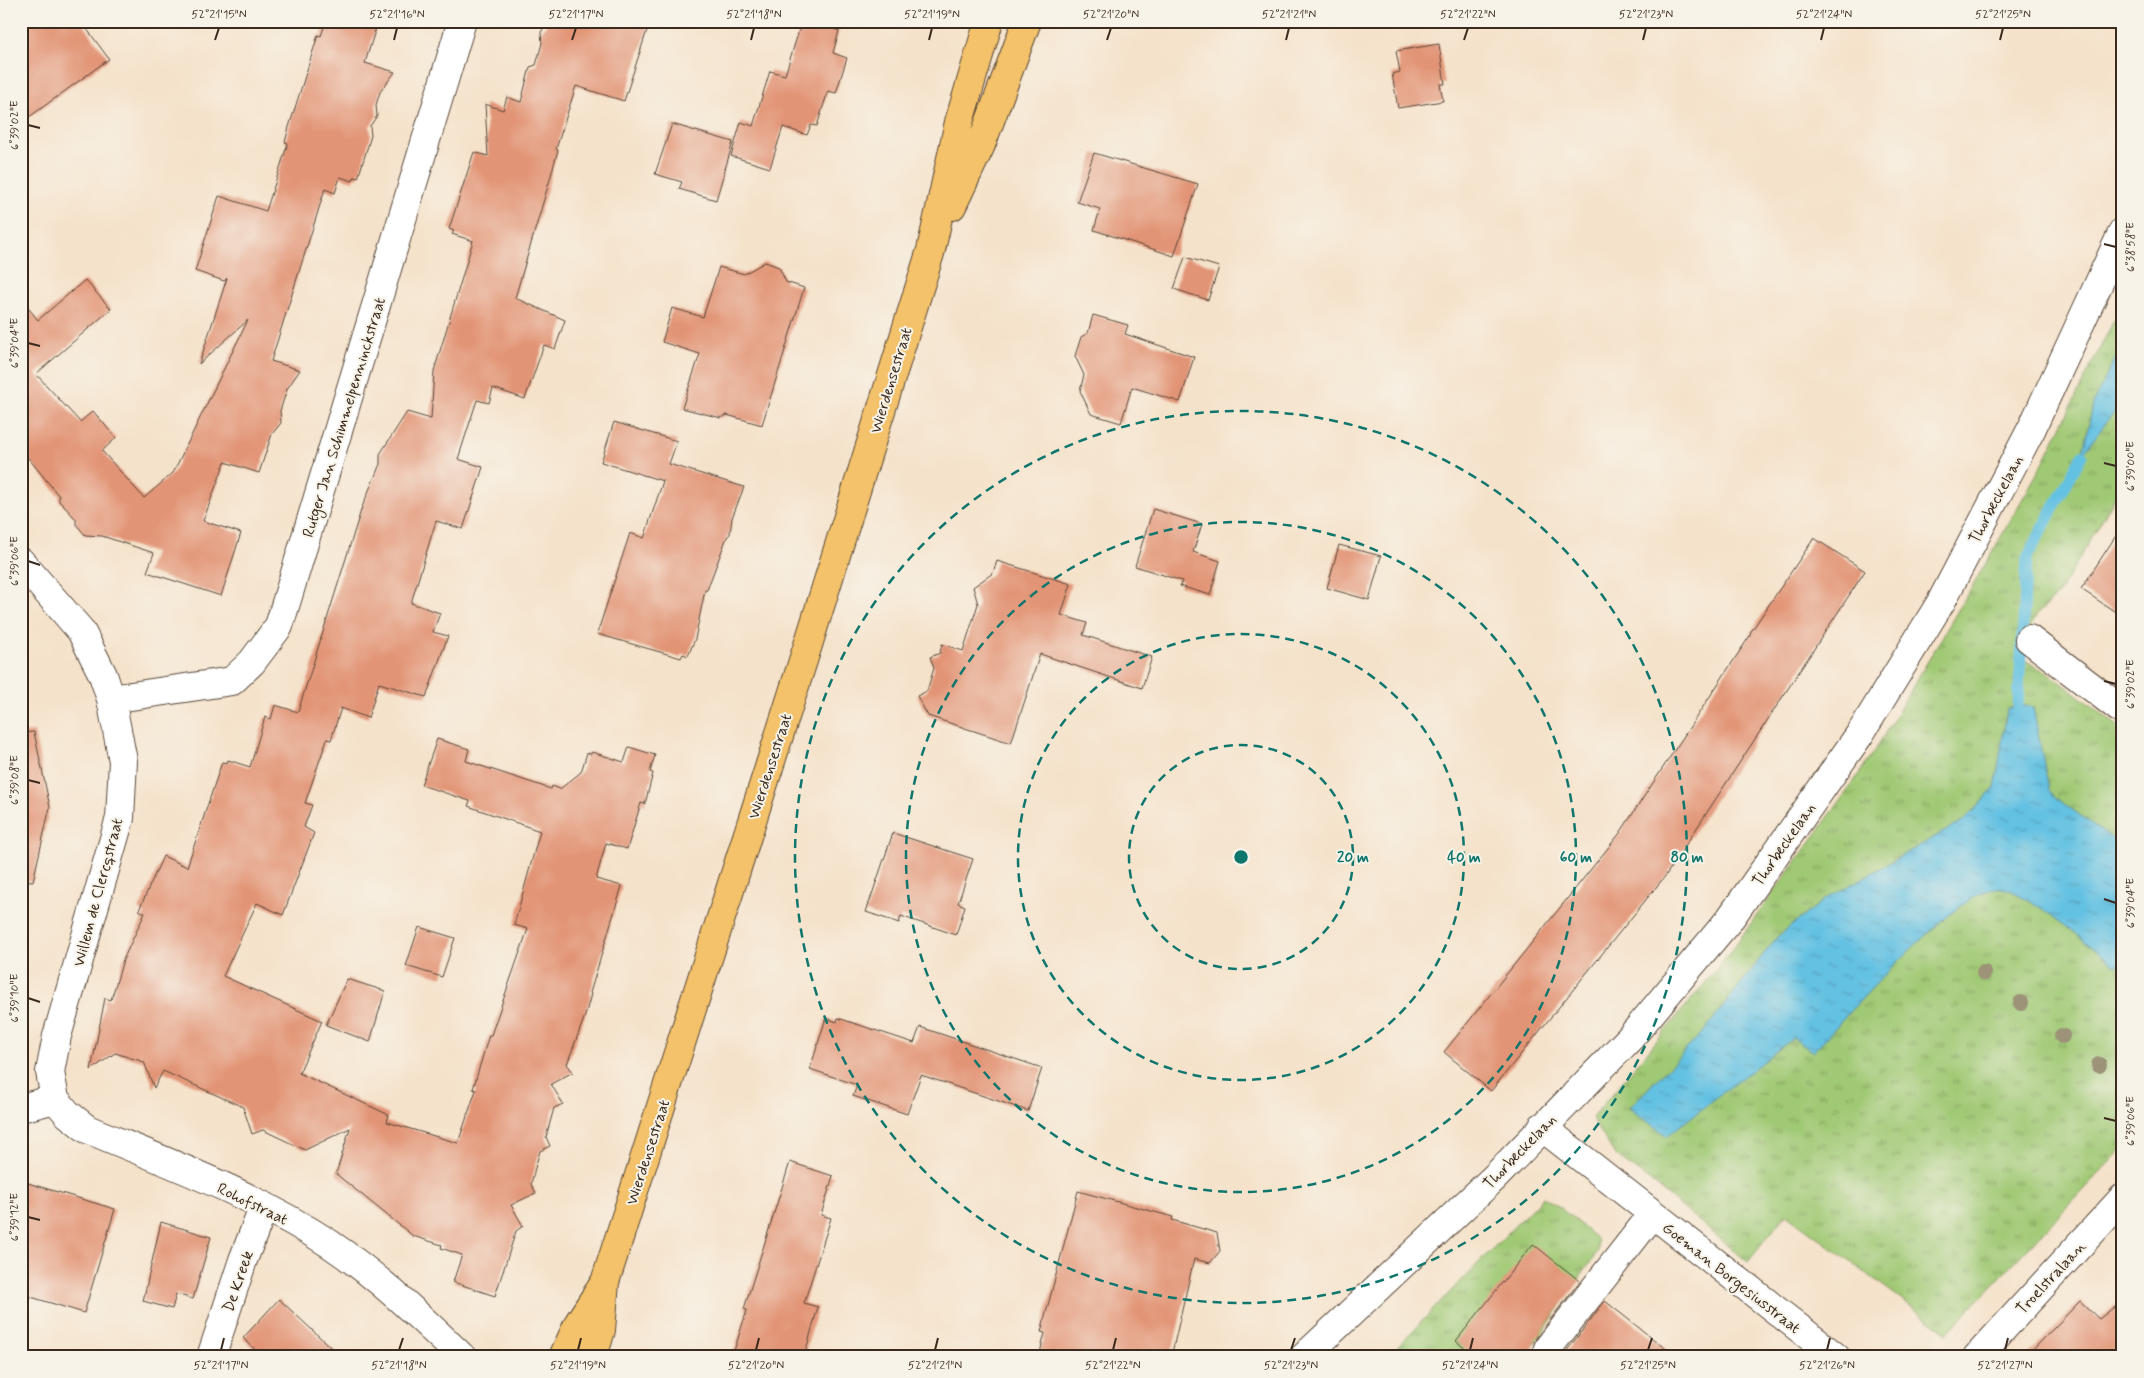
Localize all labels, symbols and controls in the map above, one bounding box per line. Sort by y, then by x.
text: 52°21'15"N [191,7,247,23]
text: 52°21'16"N [369,7,425,23]
text: 52°21'17"N [549,7,603,23]
text: 52°21'18"N [726,7,782,23]
text: 52°21'19"N [904,7,960,23]
text: 52°21'20"N [1083,7,1139,23]
text: 52°21'21"N [1262,7,1316,23]
text: 52°21'22"N [1440,7,1496,23]
text: 52°21'23"N [1619,7,1673,23]
text: 52°21'24"N [1796,7,1852,23]
text: 52°21'25"N [1975,7,2031,23]
text: 6°39'02"E [7,100,23,150]
text: 6°38'58"E [2123,222,2139,272]
street label: Rutger Jan Schimmelpenninckstraat [298,295,392,540]
text: 6°39'04"E [7,318,23,368]
street label: Wierdensestraat [865,325,918,436]
text: 6°39'00"E [2123,441,2139,491]
street label: Thorbeckelaan [1964,452,2028,548]
text: 6°39'06"E [7,536,23,586]
text: 6°39'02"E [2123,659,2139,709]
street label: Wierdensestraat [743,711,797,822]
text: 6°39'08"E [7,755,23,805]
street label: Thorbeckelaan [1748,799,1821,891]
street label: Willem de Clercqstraat [69,816,128,969]
centre of rings [1232,848,1250,866]
text: 20 m [1337,848,1369,868]
text: 40 m [1447,848,1481,868]
text: 60 m [1560,848,1592,868]
text: 80 m [1670,848,1704,868]
text: 6°39'04"E [2123,878,2139,928]
text: 6°39'10"E [7,974,23,1022]
text: 6°39'06"E [2123,1096,2139,1146]
street label: Wierdensestraat [621,1097,675,1208]
street label: Thorbeckelaan [1479,1110,1562,1194]
street label: Rohofstraat [213,1178,291,1231]
text: 6°39'12"E [7,1193,23,1241]
street label: Goeman Borgesiusstraat [1657,1218,1805,1340]
street label: Troelstralaan [2011,1236,2091,1319]
street label: De Kreek [218,1248,259,1315]
text: 52°21'17"N [194,1358,248,1374]
text: 52°21'18"N [371,1358,427,1374]
text: 52°21'19"N [550,1358,606,1374]
text: 52°21'20"N [728,1358,784,1374]
text: 52°21'21"N [908,1358,962,1374]
text: 52°21'22"N [1085,1358,1141,1374]
text: 52°21'23"N [1264,1358,1318,1374]
text: 52°21'24"N [1442,1358,1498,1374]
text: 52°21'25"N [1620,1358,1676,1374]
text: 52°21'26"N [1799,1358,1855,1374]
text: 52°21'27"N [1977,1358,2033,1374]

